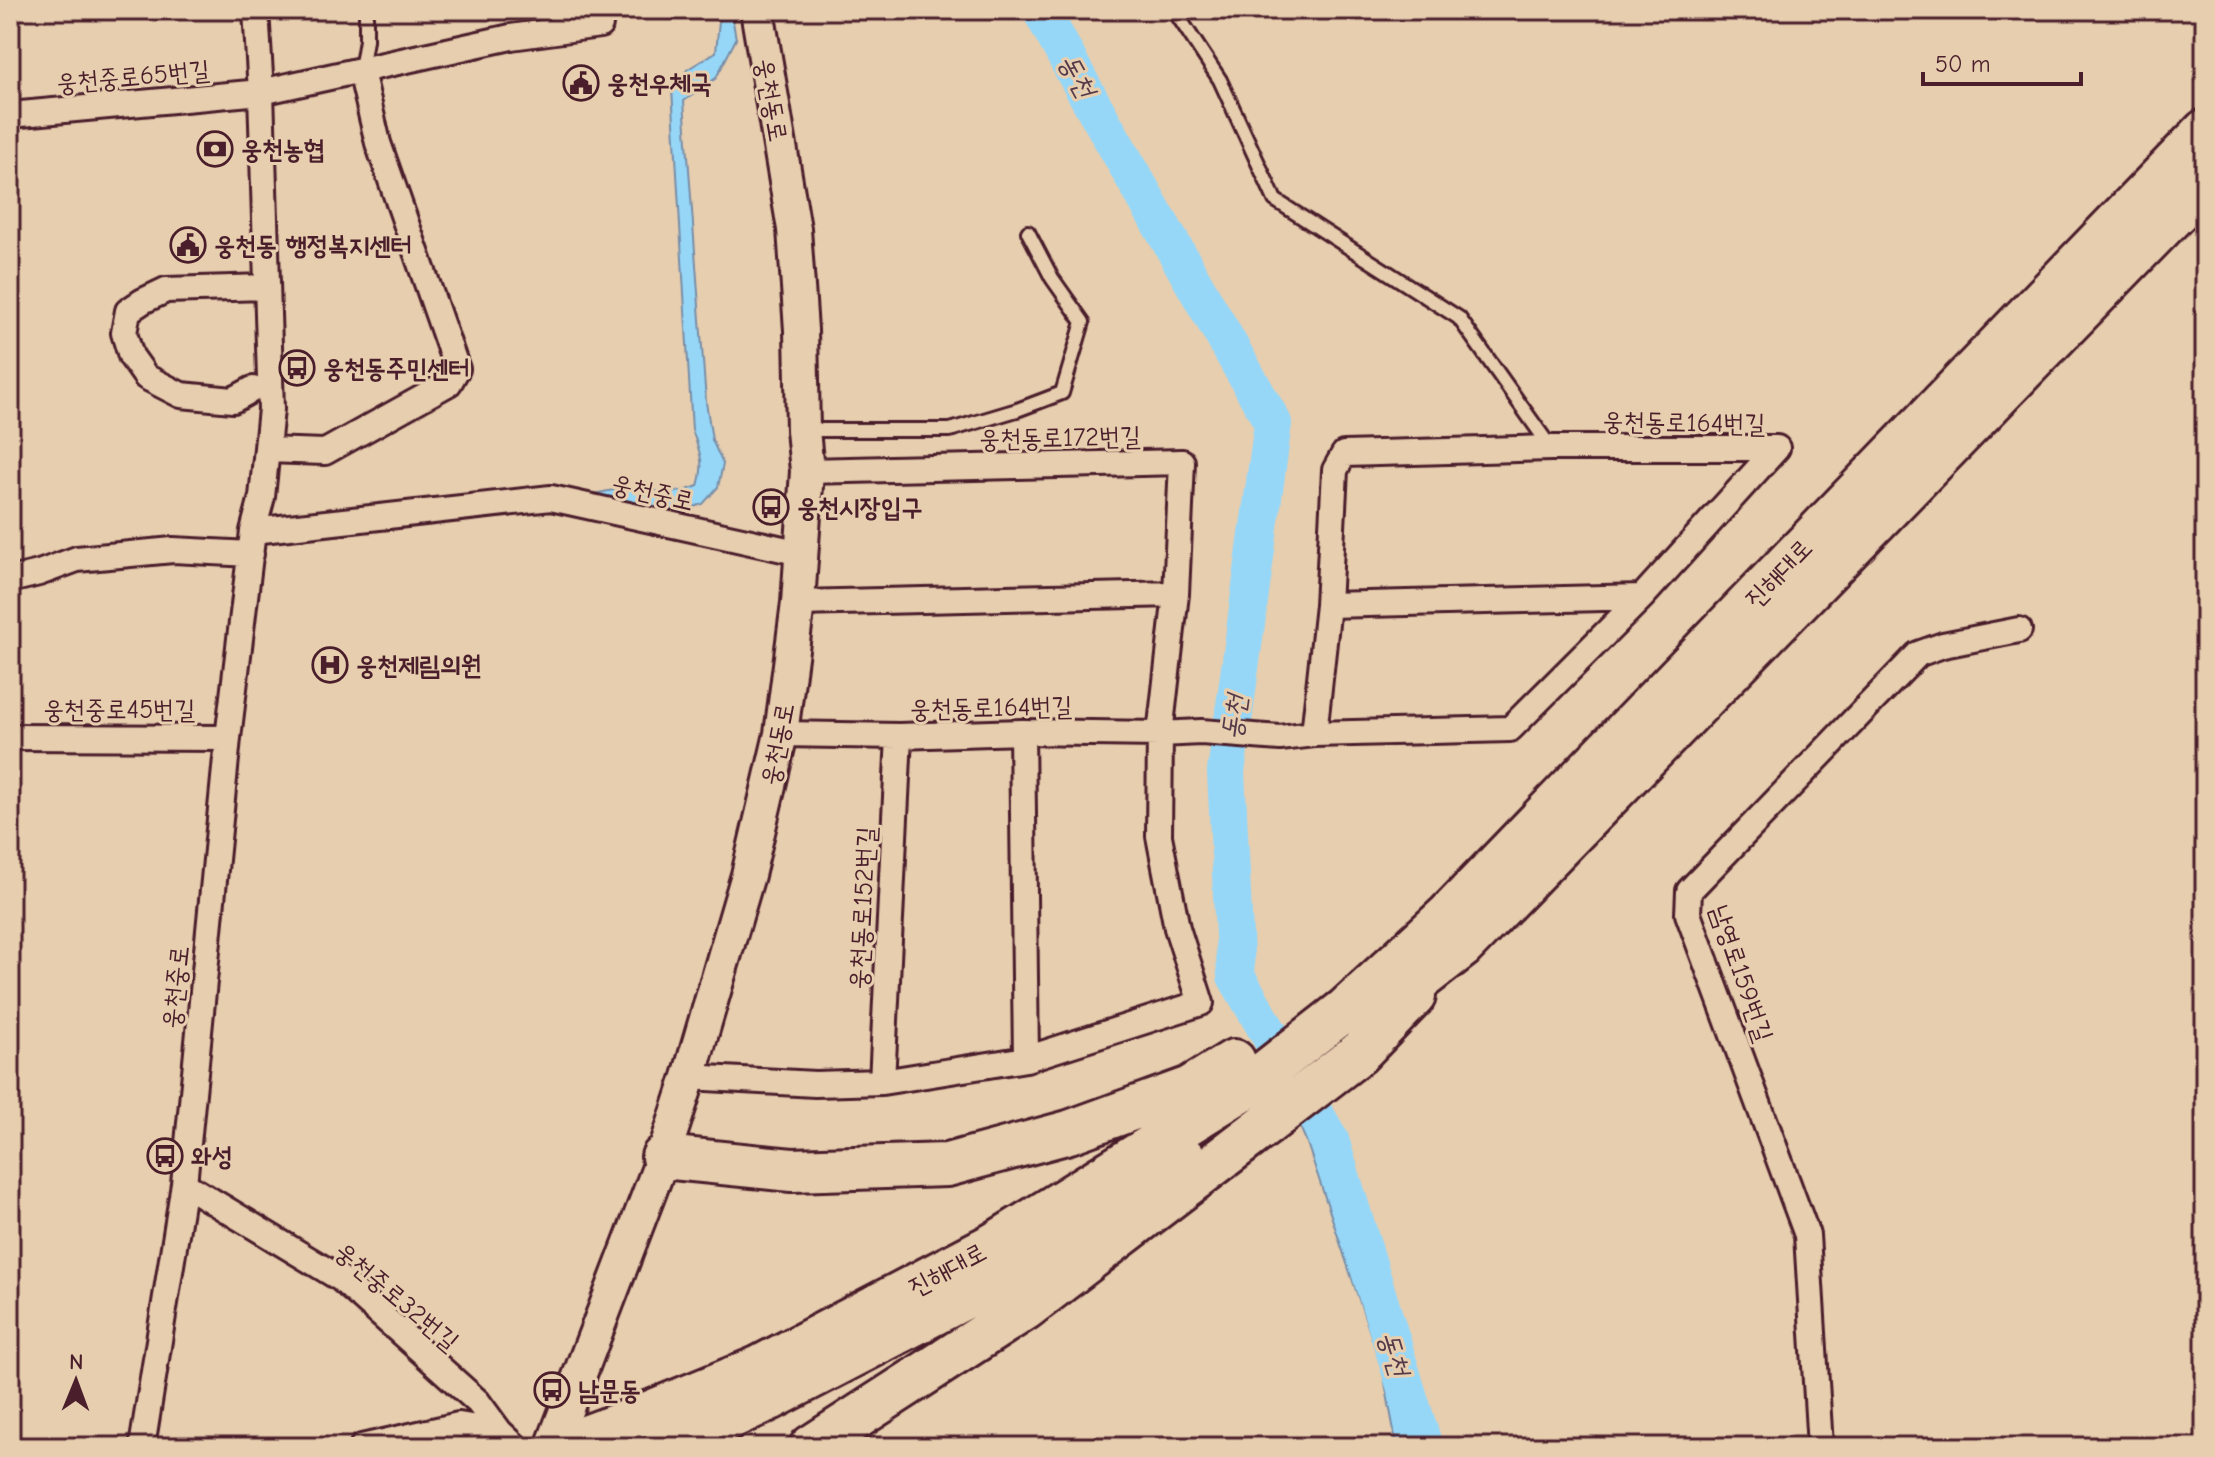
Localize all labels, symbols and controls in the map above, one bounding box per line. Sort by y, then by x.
scale bar [1923,36,2081,86]
water label: 동천 [1052,48,1103,105]
text: 50 m [1935,50,1991,78]
street label: 웅천중로65번길 [55,55,211,99]
street label: 웅천동로 [749,56,793,144]
public building icon: 웅천우체국 [562,64,600,102]
place label: 웅천우체국 [607,69,712,99]
bank icon: 웅천농협 [196,130,234,168]
place label: 웅천농협 [241,135,325,165]
public building icon: 웅천동 행정복지센터 [169,226,207,264]
place label: 웅천동 행정복지센터 [214,231,412,261]
bus stop icon: 웅천동주민센터 [278,349,316,387]
place label: 웅천동주민센터 [323,354,469,384]
street label: 웅천동로164번길 [1602,407,1766,439]
street label: 웅천동로172번길 [979,422,1141,454]
street label: 웅천중로 [609,469,697,517]
bus stop icon: 웅천시장입구 [752,488,790,526]
place label: 웅천시장입구 [797,493,923,523]
street label: 진해대로 [1739,533,1819,614]
hospital icon: 웅천제림의원 [311,646,349,684]
place label: 웅천제림의원 [356,651,482,681]
water label: 동천 [1215,690,1253,742]
street label: 웅천동로164번길 [910,692,1073,724]
street label: 웅천중로45번길 [43,695,195,725]
street label: 웅천동로 [755,700,801,788]
street label: 웅천동로152번길 [844,826,882,990]
street label: 남영로159번길 [1704,901,1779,1046]
street label: 웅천중로 [157,944,195,1030]
bus stop icon: 와성 [146,1137,184,1175]
place label: 와성 [191,1142,233,1172]
street label: 웅천중로32번길 [328,1236,464,1357]
street label: 진해대로 [903,1237,991,1303]
water label: 동천 [1372,1327,1417,1382]
north arrow [36,1341,116,1421]
text: N [69,1349,84,1375]
bus stop icon: 남문동 [533,1371,571,1409]
place label: 남문동 [578,1376,641,1406]

